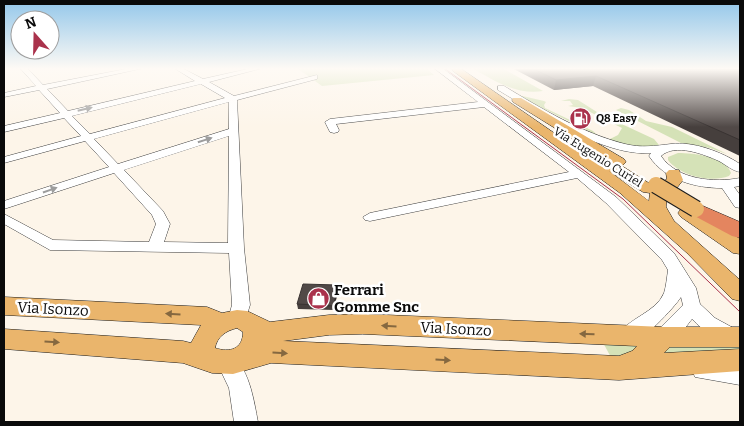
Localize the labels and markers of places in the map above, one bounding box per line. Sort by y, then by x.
fuel station icon: Q8 Easy [568,106,592,130]
place label: Q8 Easy [596,112,638,125]
place label: Ferrari Gomme Snc [334,281,419,316]
shop icon: Ferrari Gomme Snc [306,287,330,311]

